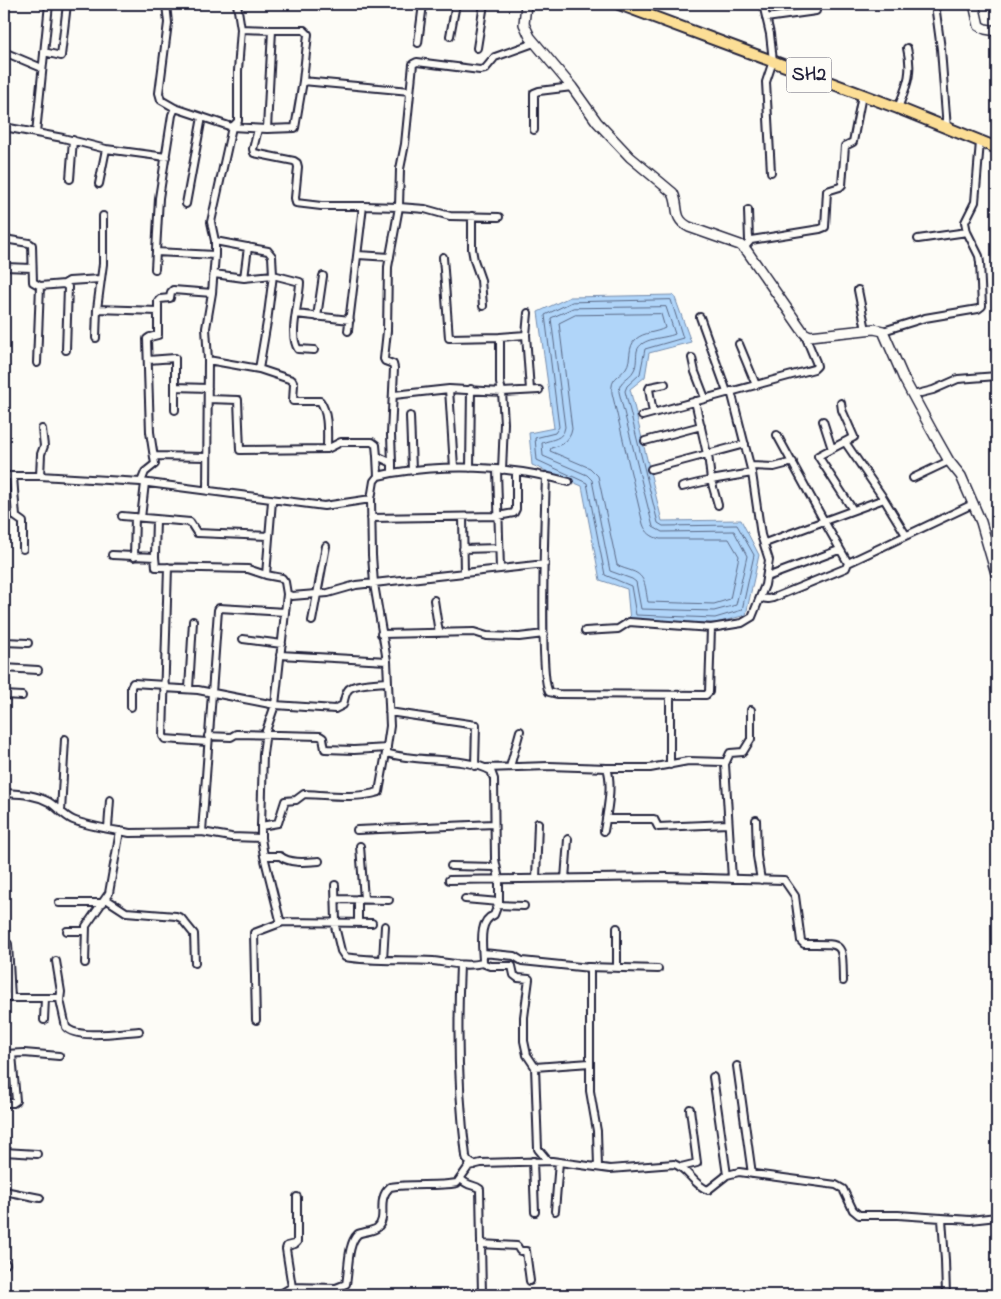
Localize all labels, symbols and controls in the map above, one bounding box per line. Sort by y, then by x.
road number: SH2 [786,58,832,92]

